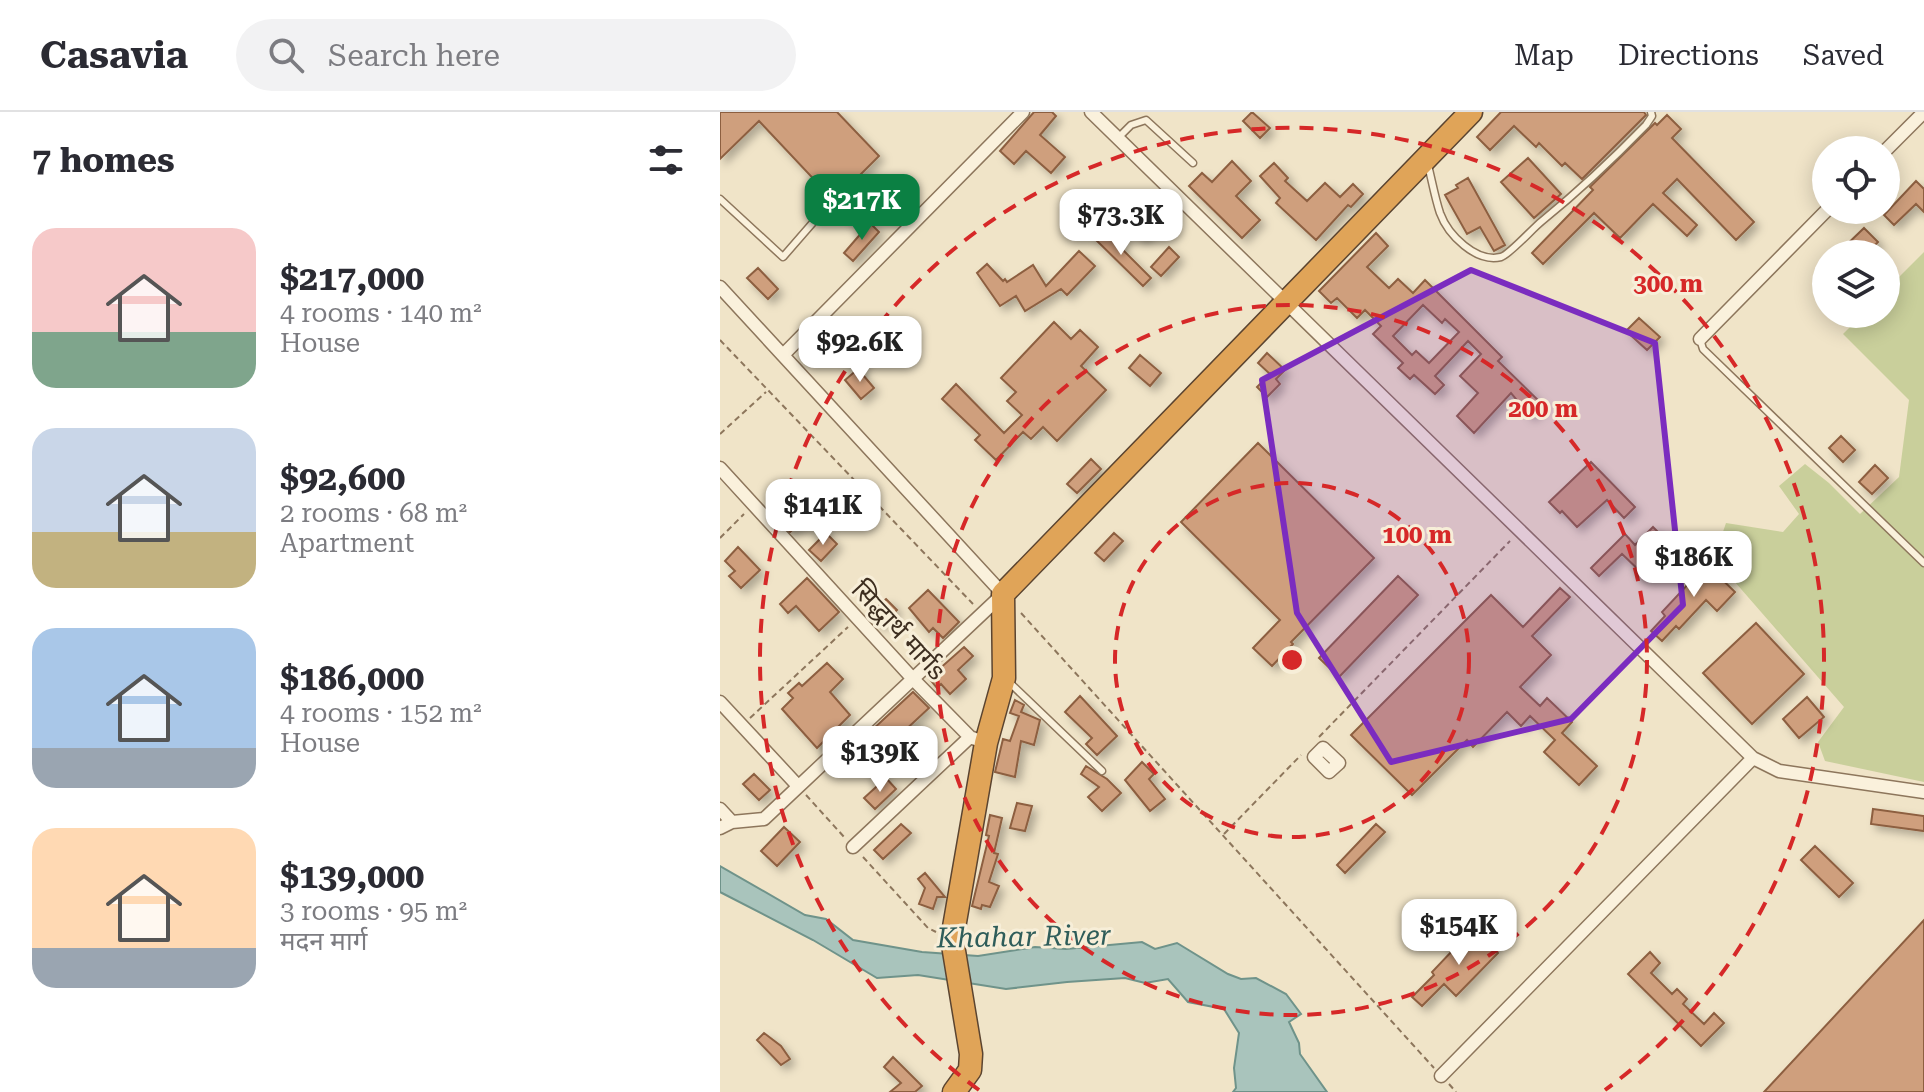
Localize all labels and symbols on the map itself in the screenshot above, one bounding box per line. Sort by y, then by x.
pin: $217K [806,174,918,242]
pin: $73.3K [1056,189,1186,257]
text: 300 m [1633,270,1703,298]
pin: $92.6K [795,316,925,384]
text: 200 m [1508,395,1578,423]
pin: $141K [767,479,879,547]
text: 100 m [1382,521,1452,549]
pin: $186K [1638,531,1750,599]
street label: सिद्धार्थ मार्गs [846,574,952,686]
centre of rings [1278,646,1306,674]
pin: $139K [824,726,936,794]
pin: $154K [1403,899,1515,967]
water label: Khahar River [935,918,1112,955]

